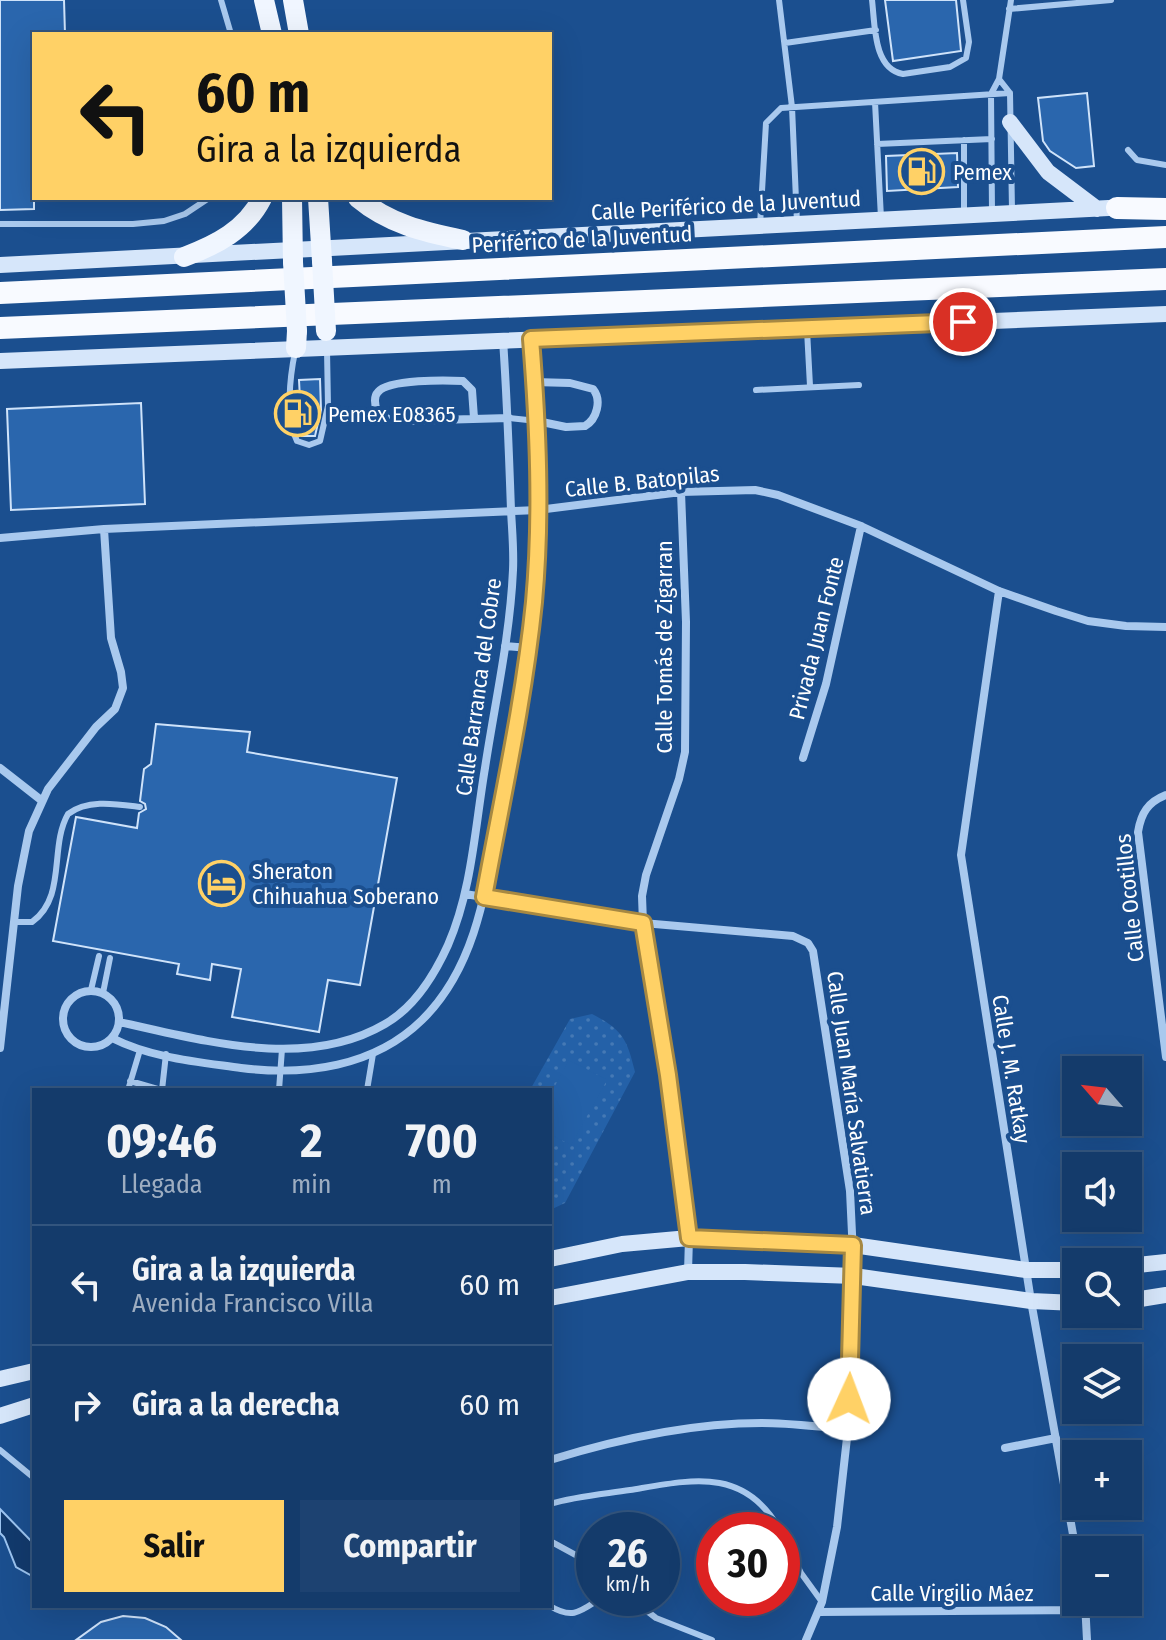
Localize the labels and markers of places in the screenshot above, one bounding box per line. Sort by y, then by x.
fuel station icon: Pemex [898,148,946,196]
place label: Pemex [953,159,1012,186]
pin [929,288,997,356]
fuel station icon: Pemex E08365 [273,390,321,438]
place label: Pemex E08365 [328,401,456,428]
place label: Sheraton Chihuahua Soberano [252,858,439,910]
hotel icon: Sheraton Chihuahua Soberano [197,860,245,908]

